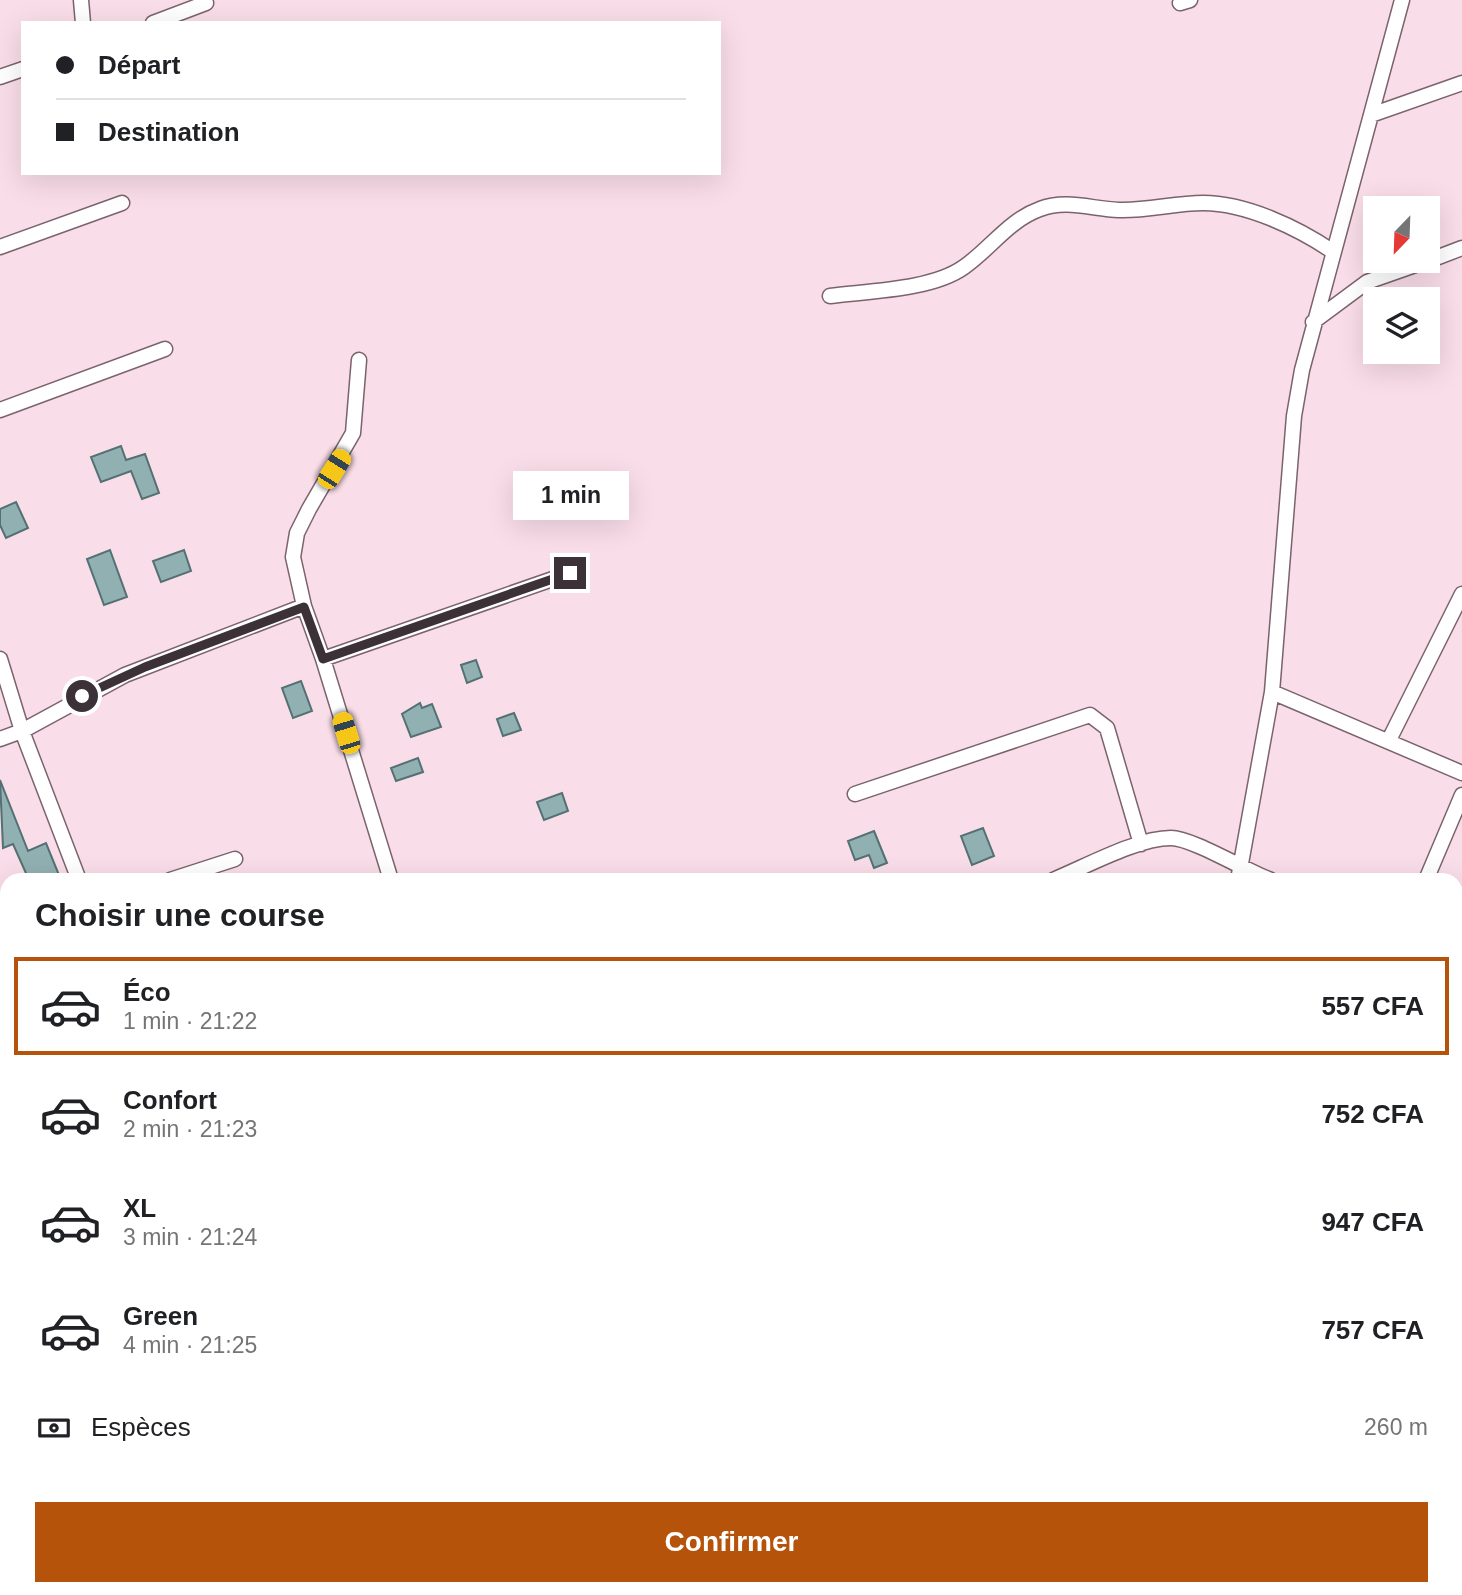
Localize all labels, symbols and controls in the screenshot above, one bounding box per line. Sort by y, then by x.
text: Départ [98,50,180,80]
text: Destination [98,117,240,147]
north arrow [1363,196,1440,273]
map controls [1363,196,1440,364]
button: layers [1363,287,1440,364]
car [314,446,355,492]
callout: 1 min [512,472,628,520]
text: 1 min [541,482,601,508]
route end [554,557,586,589]
route start [66,680,98,712]
car [330,710,363,756]
text: Choisir une course [35,897,325,933]
icon: car [39,975,102,1038]
text: Éco [123,977,171,1007]
text: 557 CFA [1321,991,1424,1021]
text: 1 min · 21:22 [123,1008,257,1034]
icon: car [39,1083,102,1146]
text: Confort [123,1085,217,1115]
text: 752 CFA [1321,1099,1424,1129]
text: 2 min · 21:23 [123,1116,257,1142]
icon: car [39,1191,102,1254]
text: XL [123,1193,156,1223]
text: 947 CFA [1321,1207,1424,1237]
text: 3 min · 21:24 [123,1224,257,1250]
icon: car [39,1299,102,1362]
text: Green [123,1301,198,1331]
text: 757 CFA [1321,1315,1424,1345]
text: 4 min · 21:25 [123,1332,257,1358]
icon: cash [35,1409,73,1447]
text: Espèces [91,1412,191,1442]
text: 260 m [1364,1414,1428,1440]
button: Confirmer [35,1502,1428,1582]

